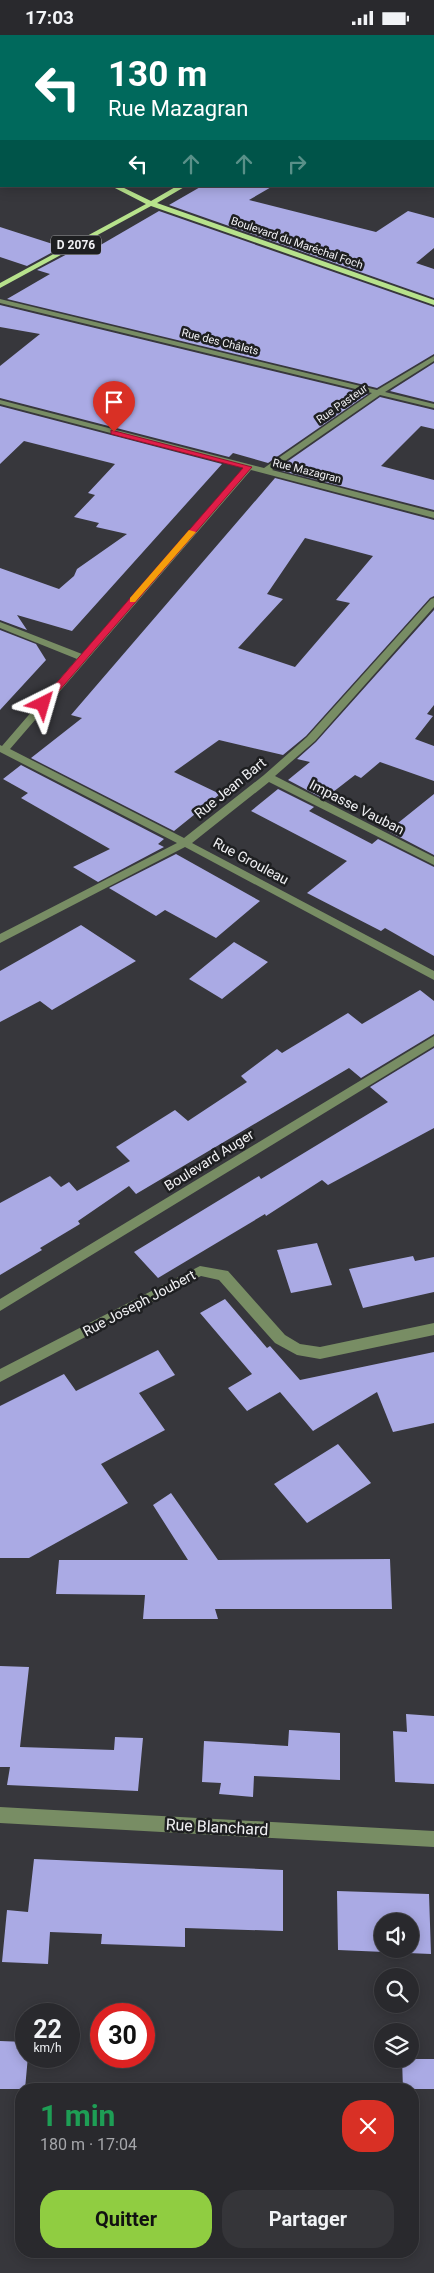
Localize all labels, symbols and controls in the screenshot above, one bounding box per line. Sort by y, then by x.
text: 17:03 [25,6,74,29]
text: 130 m [108,54,207,95]
icon: left [25,55,90,120]
text: Rue Mazagran [108,96,248,121]
icon: left [124,150,152,178]
icon: ahead [177,150,205,178]
icon: ahead [230,150,258,178]
icon: right [283,150,311,178]
street label: Boulevard du Maréchal Foch [229,214,365,272]
road number: D 2076 [51,235,101,255]
street label: Rue des Châlets [180,326,260,358]
pin [93,381,135,432]
street label: Rue Pasteur [314,382,370,426]
icon: arrive [100,388,128,416]
street label: Rue Mazagran [271,456,343,486]
position arrow [16,677,68,729]
street label: Rue Jean Bart [191,754,269,822]
street label: Impasse Vauban [307,776,407,838]
street label: Rue Grouleau [210,834,292,888]
street label: Boulevard Auger [161,1126,257,1194]
street label: Rue Joseph Joubert [80,1266,198,1339]
street label: Rue Blanchard [165,1815,269,1839]
map controls [374,1913,419,2068]
button: sound [374,1913,419,1958]
button: search [374,1968,419,2013]
speed limit sign: 30 [90,2003,155,2068]
text: 22 [33,2015,62,2044]
button: layers [374,2023,419,2068]
text: km/h [33,2041,62,2055]
text: 1 min [40,2098,115,2133]
button: close [342,2100,394,2152]
text: 180 m · 17:04 [40,2135,137,2154]
button: Quitter [40,2190,212,2248]
button: Partager [222,2190,394,2248]

